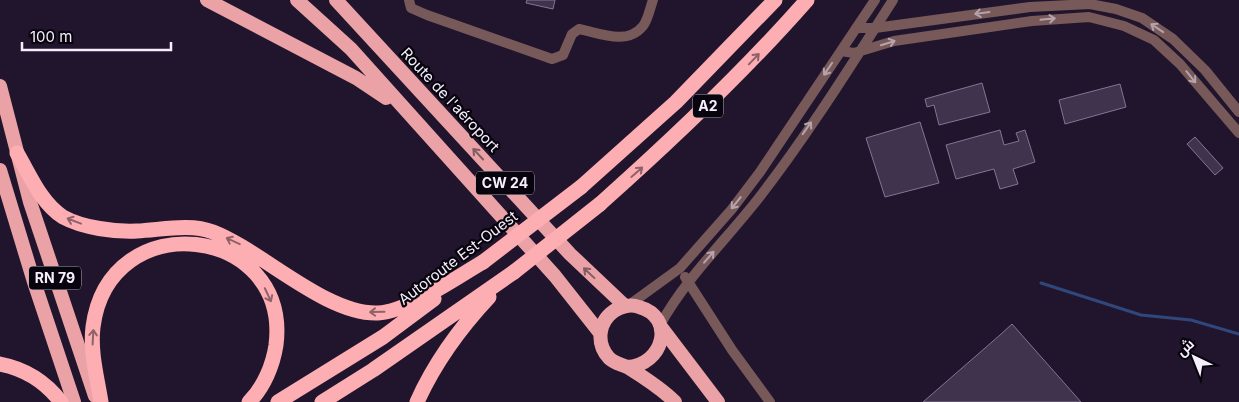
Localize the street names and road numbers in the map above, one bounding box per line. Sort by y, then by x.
street label: Route de l'aéroport [397,44,504,156]
road number: A2 [693,94,723,118]
road number: CW 24 [476,172,534,194]
street label: Autoroute Est-Ouest [394,207,521,309]
road number: RN 79 [29,266,81,290]

